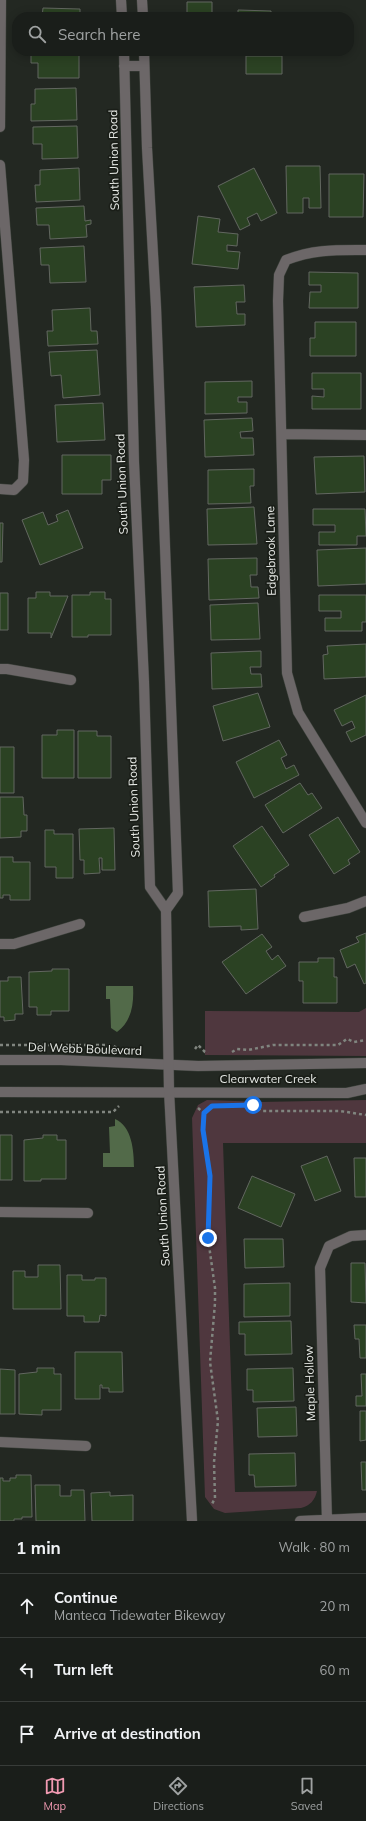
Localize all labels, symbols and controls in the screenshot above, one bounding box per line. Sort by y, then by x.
search box [12,12,354,56]
icon: search [26,23,48,45]
text: Search here [58,25,140,44]
street label: South Union Road [105,110,122,210]
street label: South Union Road [112,433,131,535]
street label: Edgebrook Lane [262,506,279,596]
street label: South Union Road [124,756,143,858]
street label: Del Webb Boulevard [28,1039,142,1058]
street label: Clearwater Creek [220,1071,317,1086]
route start [244,1096,262,1114]
street label: South Union Road [152,1165,173,1267]
route end [199,1229,217,1247]
street label: Maple Hollow [301,1344,318,1421]
text: 1 min [16,1537,61,1558]
text: Walk · 80 m [279,1539,350,1555]
text: Continue [54,1588,117,1607]
icon: ahead [16,1595,38,1617]
text: 20 m [320,1598,350,1614]
text: Manteca Tidewater Bikeway [54,1607,225,1623]
icon: left [16,1659,38,1681]
text: Turn left [54,1660,113,1679]
text: 60 m [320,1662,350,1678]
icon: arrive [16,1723,38,1745]
text: Arrive at destination [54,1724,201,1743]
tab: Map [43,1775,66,1813]
tab: Directions [153,1775,204,1813]
tab: Saved [291,1775,323,1813]

